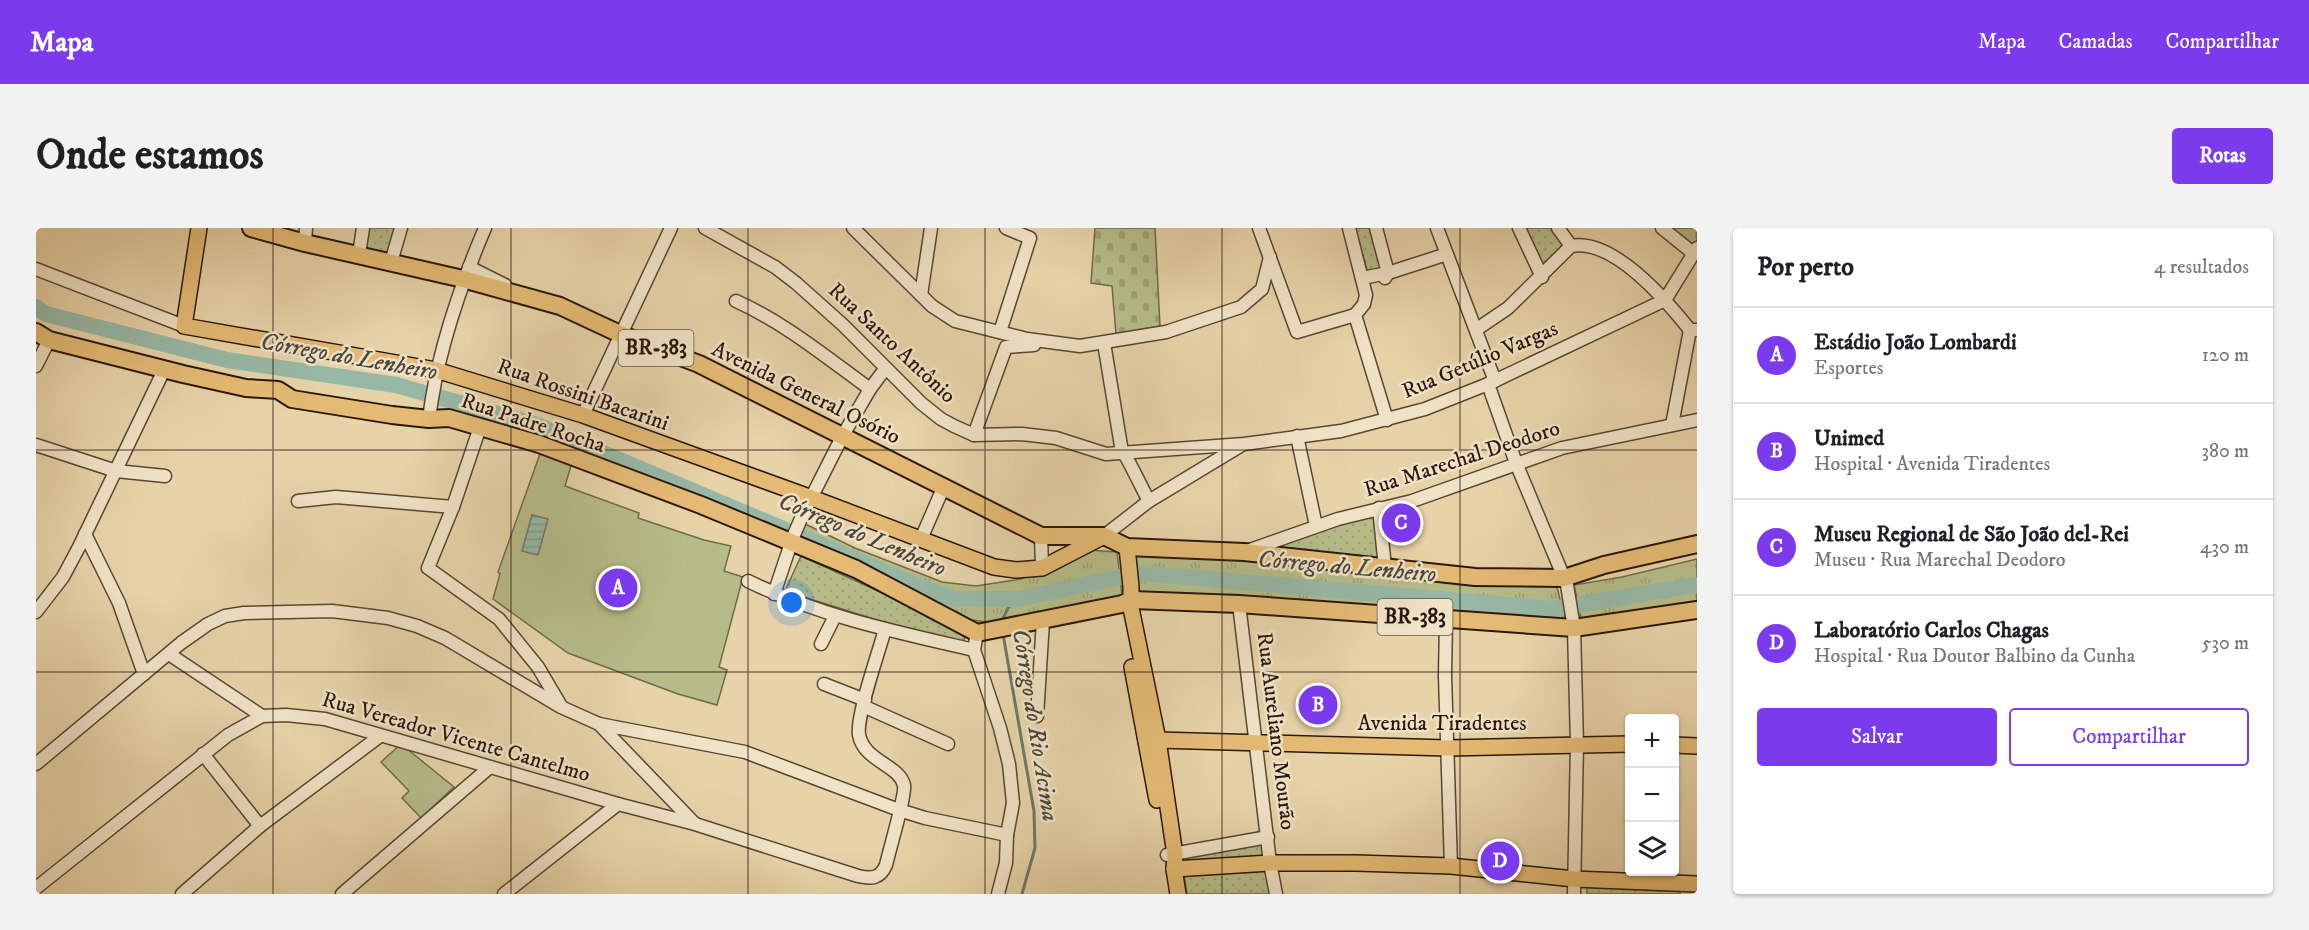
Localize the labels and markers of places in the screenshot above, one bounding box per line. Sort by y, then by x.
pin: C [1382,500,1420,546]
pin: A [598,566,638,610]
pin: B [1298,682,1338,728]
pin: D [1480,838,1520,884]

